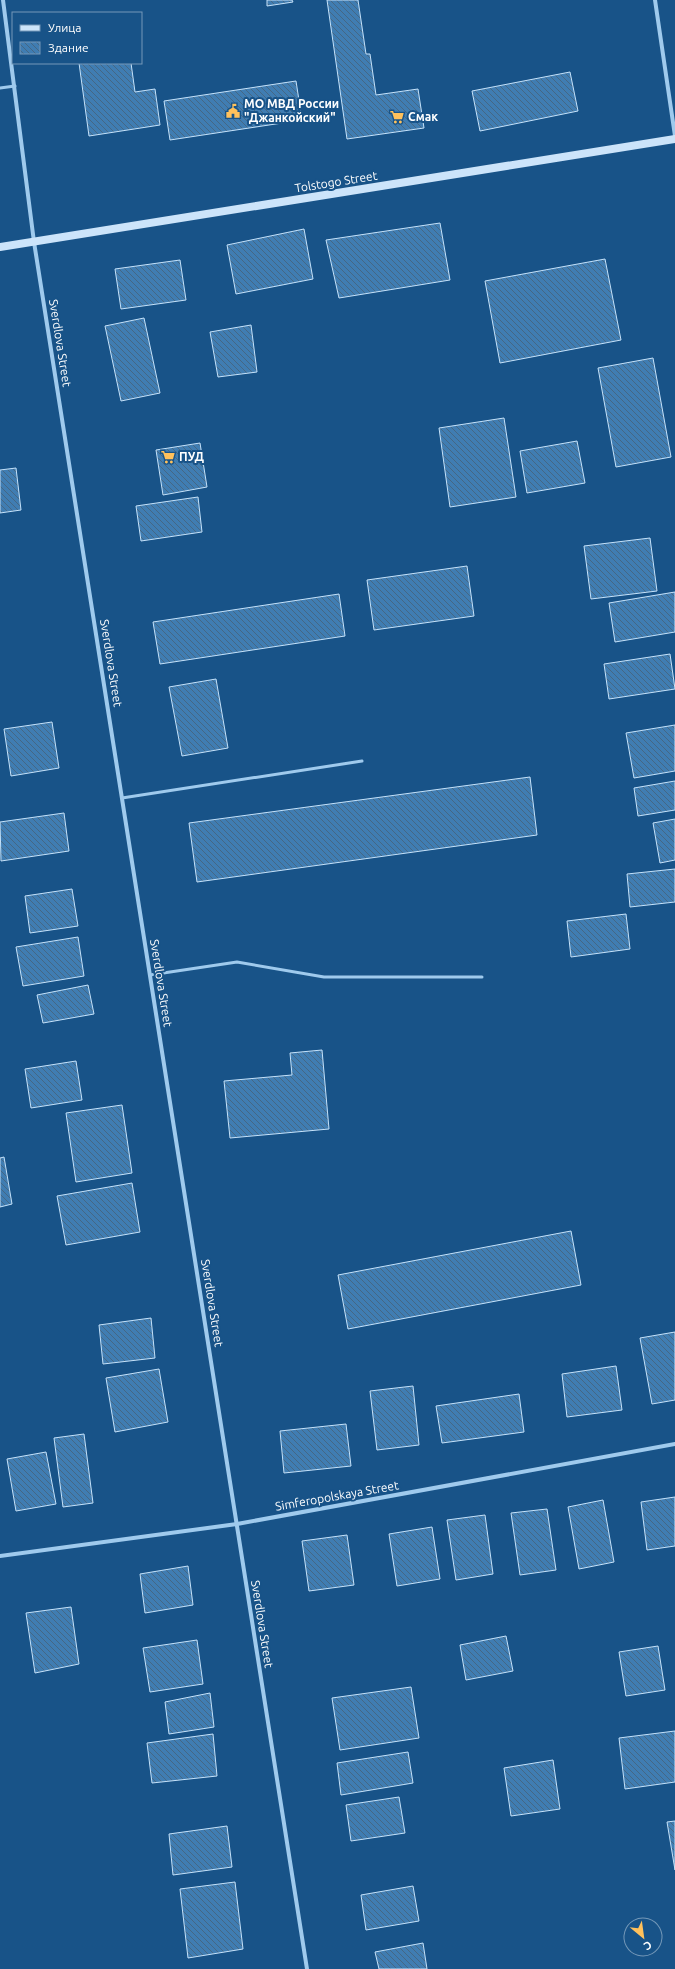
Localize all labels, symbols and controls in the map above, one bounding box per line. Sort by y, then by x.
legend [12,12,142,64]
text: Улица [48,21,81,34]
text: Здание [48,41,89,54]
place label: МО МВД России "Джанкойский" [244,97,339,124]
public building icon: МО МВД России "Джанкойский" [225,103,241,119]
supermarket icon: Смак [389,109,405,125]
place label: Смак [408,110,438,123]
street label: Tolstogo Street [294,169,378,194]
street label: Sverdlova Street [47,298,74,388]
supermarket icon: ПУД [160,449,176,465]
place label: ПУД [179,450,205,463]
street label: Sverdlova Street [98,618,125,708]
street label: Sverdlova Street [148,938,175,1028]
street label: Sverdlova Street [199,1258,226,1348]
street label: Simferopolskaya Street [274,1478,400,1513]
street label: Sverdlova Street [249,1579,276,1669]
north arrow [623,1917,663,1957]
text: С [642,1939,654,1953]

